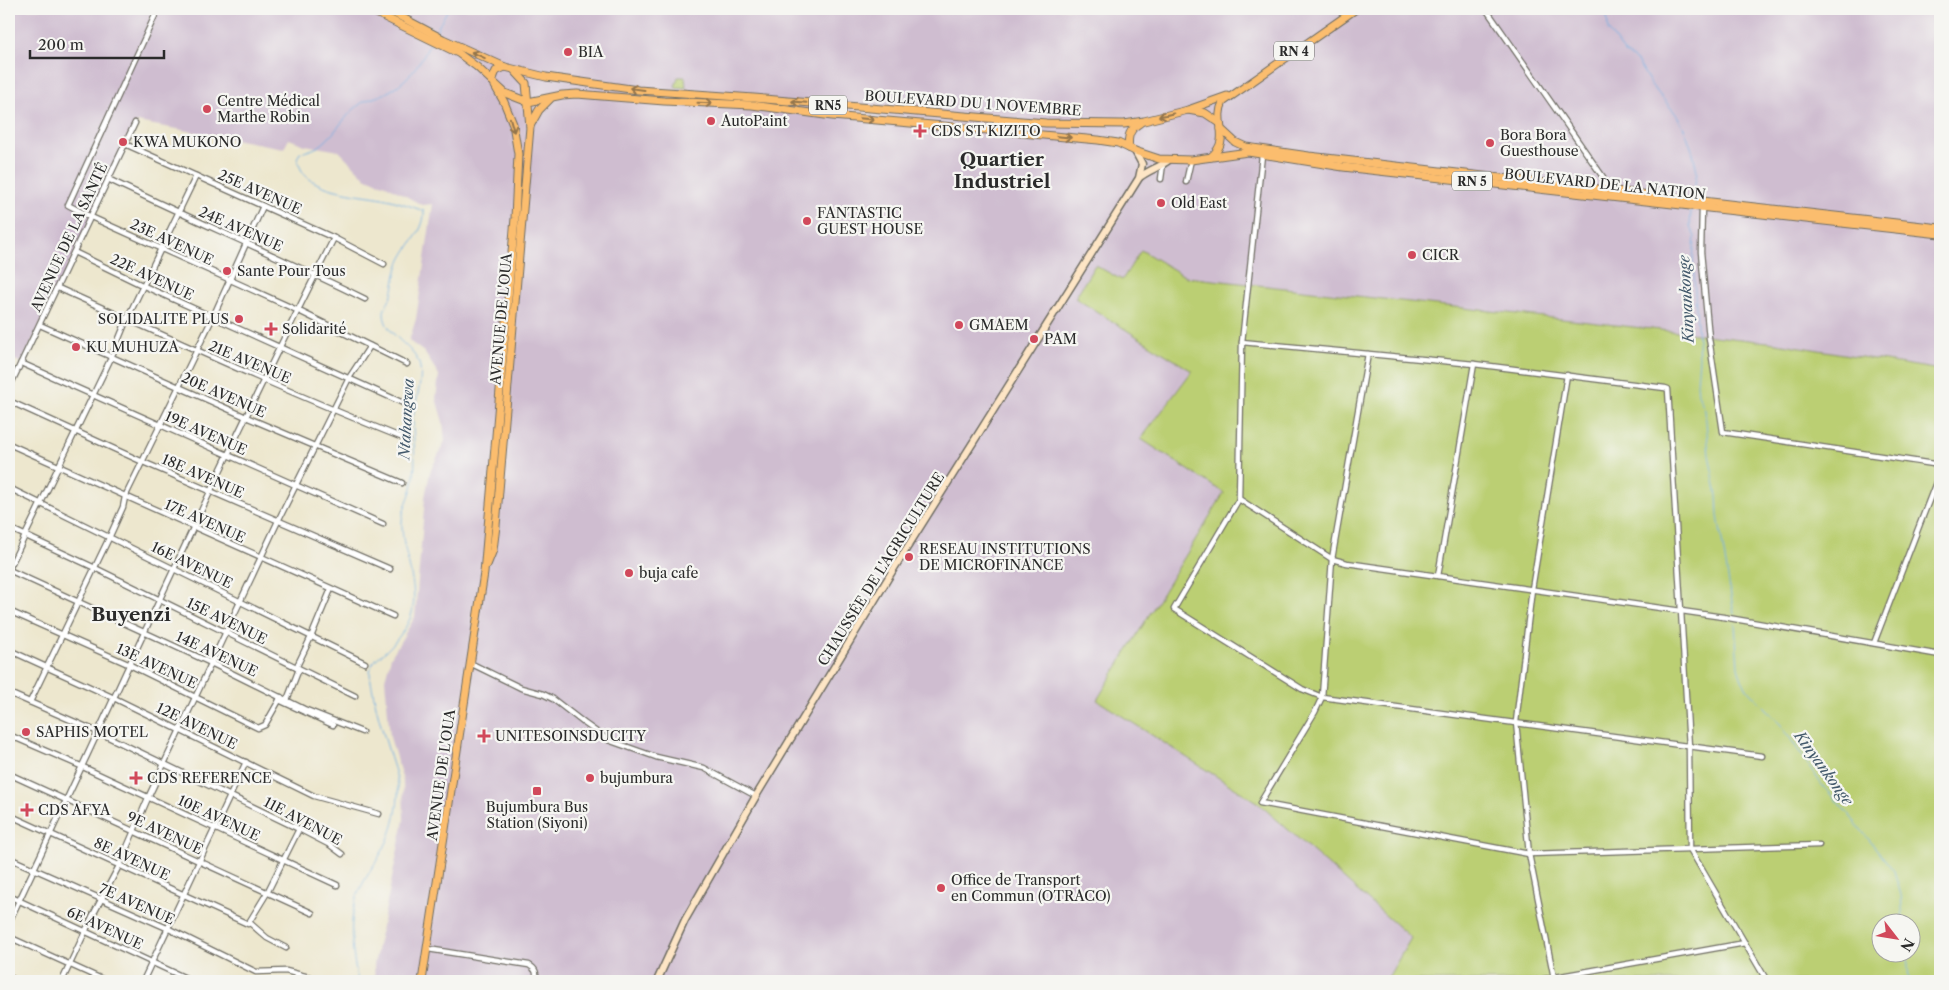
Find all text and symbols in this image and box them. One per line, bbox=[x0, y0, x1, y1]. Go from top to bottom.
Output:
scale bar bbox=[30, 28, 164, 60]
text: 200 m bbox=[38, 35, 84, 54]
road number: RN 4 bbox=[1274, 41, 1314, 60]
place label: BIA bbox=[578, 43, 604, 61]
marker: BIA bbox=[562, 46, 574, 58]
one-way arrow bbox=[471, 50, 486, 60]
one-way arrow bbox=[629, 84, 645, 94]
street label: BOULEVARD DU 1 NOVEMBRE bbox=[864, 86, 1082, 120]
place label: Centre Médical Marthe Robin bbox=[217, 92, 320, 126]
road number: RN5 bbox=[809, 96, 847, 114]
one-way arrow bbox=[791, 97, 807, 107]
one-way arrow bbox=[697, 98, 713, 108]
marker: Centre Médical Marthe Robin bbox=[201, 103, 213, 115]
one-way arrow bbox=[1158, 111, 1174, 120]
place label: AutoPaint bbox=[720, 112, 787, 130]
marker: AutoPaint bbox=[705, 115, 717, 127]
one-way arrow bbox=[859, 115, 875, 124]
one-way arrow bbox=[508, 117, 518, 133]
place label: CDS ST KIZITO bbox=[931, 122, 1041, 140]
marker: CDS ST KIZITO bbox=[913, 124, 927, 138]
place label: Bora Bora Guesthouse bbox=[1500, 126, 1579, 160]
one-way arrow bbox=[1055, 132, 1071, 141]
place label: KWA MUKONO bbox=[133, 133, 241, 151]
marker: KWA MUKONO bbox=[117, 136, 129, 148]
marker: Bora Bora Guesthouse bbox=[1484, 137, 1496, 149]
district label: Quartier Industriel bbox=[954, 148, 1051, 193]
street label: AVENUE DE LA SANTÉ bbox=[26, 160, 111, 315]
street label: BOULEVARD DE LA NATION bbox=[1503, 164, 1707, 204]
street label: 25E AVENUE bbox=[215, 166, 305, 218]
road number: RN 5 bbox=[1452, 172, 1492, 190]
place label: Old East bbox=[1171, 194, 1227, 212]
marker: Old East bbox=[1155, 197, 1167, 209]
street label: 24E AVENUE bbox=[196, 202, 286, 256]
place label: FANTASTIC GUEST HOUSE bbox=[817, 204, 923, 238]
street label: 23E AVENUE bbox=[128, 215, 216, 269]
marker: FANTASTIC GUEST HOUSE bbox=[801, 215, 813, 227]
place label: CICR bbox=[1422, 246, 1460, 264]
marker: CICR bbox=[1406, 249, 1418, 261]
street label: 22E AVENUE bbox=[107, 250, 197, 304]
street label: AVENUE DE L'OUA bbox=[486, 252, 516, 387]
water label: Kinyankonge bbox=[1674, 254, 1698, 344]
place label: Sante Pour Tous bbox=[237, 262, 346, 280]
marker: Sante Pour Tous bbox=[221, 265, 233, 277]
place label: SOLIDALITE PLUS bbox=[98, 310, 229, 328]
marker: SOLIDALITE PLUS bbox=[233, 313, 245, 325]
place label: GMAEM bbox=[969, 316, 1029, 334]
marker: GMAEM bbox=[953, 319, 965, 331]
place label: Solidarité bbox=[282, 320, 346, 338]
marker: Solidarité bbox=[264, 322, 278, 336]
place label: PAM bbox=[1044, 330, 1077, 348]
marker: PAM bbox=[1028, 333, 1040, 345]
street label: 21E AVENUE bbox=[206, 337, 294, 387]
place label: KU MUHUZA bbox=[86, 338, 180, 356]
marker: KU MUHUZA bbox=[70, 341, 82, 353]
street label: 20E AVENUE bbox=[179, 368, 269, 422]
water label: Ntahangwa bbox=[394, 378, 418, 461]
street label: 19E AVENUE bbox=[162, 407, 250, 459]
street label: 18E AVENUE bbox=[159, 450, 247, 502]
street label: CHAUSSÉE DE L'AGRICULTURE bbox=[814, 469, 948, 669]
street label: 17E AVENUE bbox=[162, 495, 248, 547]
street label: 16E AVENUE bbox=[149, 538, 235, 592]
place label: RESEAU INSTITUTIONS DE MICROFINANCE bbox=[919, 540, 1091, 574]
marker: RESEAU INSTITUTIONS DE MICROFINANCE bbox=[903, 551, 915, 563]
place label: buja cafe bbox=[639, 564, 699, 582]
marker: buja cafe bbox=[623, 567, 635, 579]
street label: 15E AVENUE bbox=[184, 594, 270, 648]
district label: Buyenzi bbox=[91, 603, 171, 626]
street label: 14E AVENUE bbox=[173, 627, 261, 681]
street label: 13E AVENUE bbox=[114, 639, 200, 693]
street label: 12E AVENUE bbox=[154, 699, 240, 753]
street label: AVENUE DE L'OUA bbox=[423, 707, 459, 843]
place label: SAPHIS MOTEL bbox=[36, 723, 148, 741]
marker: SAPHIS MOTEL bbox=[20, 726, 32, 738]
water label: Kinyankonge bbox=[1790, 726, 1858, 810]
place label: UNITESOINSDUCITY bbox=[495, 727, 647, 745]
marker: UNITESOINSDUCITY bbox=[477, 729, 491, 743]
place label: CDS REFERENCE bbox=[147, 769, 272, 787]
place label: bujumbura bbox=[600, 769, 674, 787]
marker: CDS REFERENCE bbox=[129, 771, 143, 785]
marker: bujumbura bbox=[584, 772, 596, 784]
marker: Bujumbura Bus Station (Siyoni) bbox=[531, 785, 543, 797]
street label: 10E AVENUE bbox=[175, 791, 263, 845]
street label: 11E AVENUE bbox=[261, 793, 345, 849]
place label: Bujumbura Bus Station (Siyoni) bbox=[486, 798, 588, 832]
place label: CDS AFYA bbox=[38, 801, 111, 819]
marker: CDS AFYA bbox=[20, 803, 34, 817]
street label: 9E AVENUE bbox=[124, 808, 206, 858]
street label: 8E AVENUE bbox=[91, 833, 173, 885]
place label: Office de Transport en Commun (OTRACO) bbox=[951, 871, 1111, 905]
street label: 7E AVENUE bbox=[96, 879, 178, 929]
marker: Office de Transport en Commun (OTRACO) bbox=[935, 882, 947, 894]
street label: 6E AVENUE bbox=[64, 903, 146, 953]
north arrow bbox=[1872, 912, 1922, 962]
text: N bbox=[1896, 935, 1918, 955]

